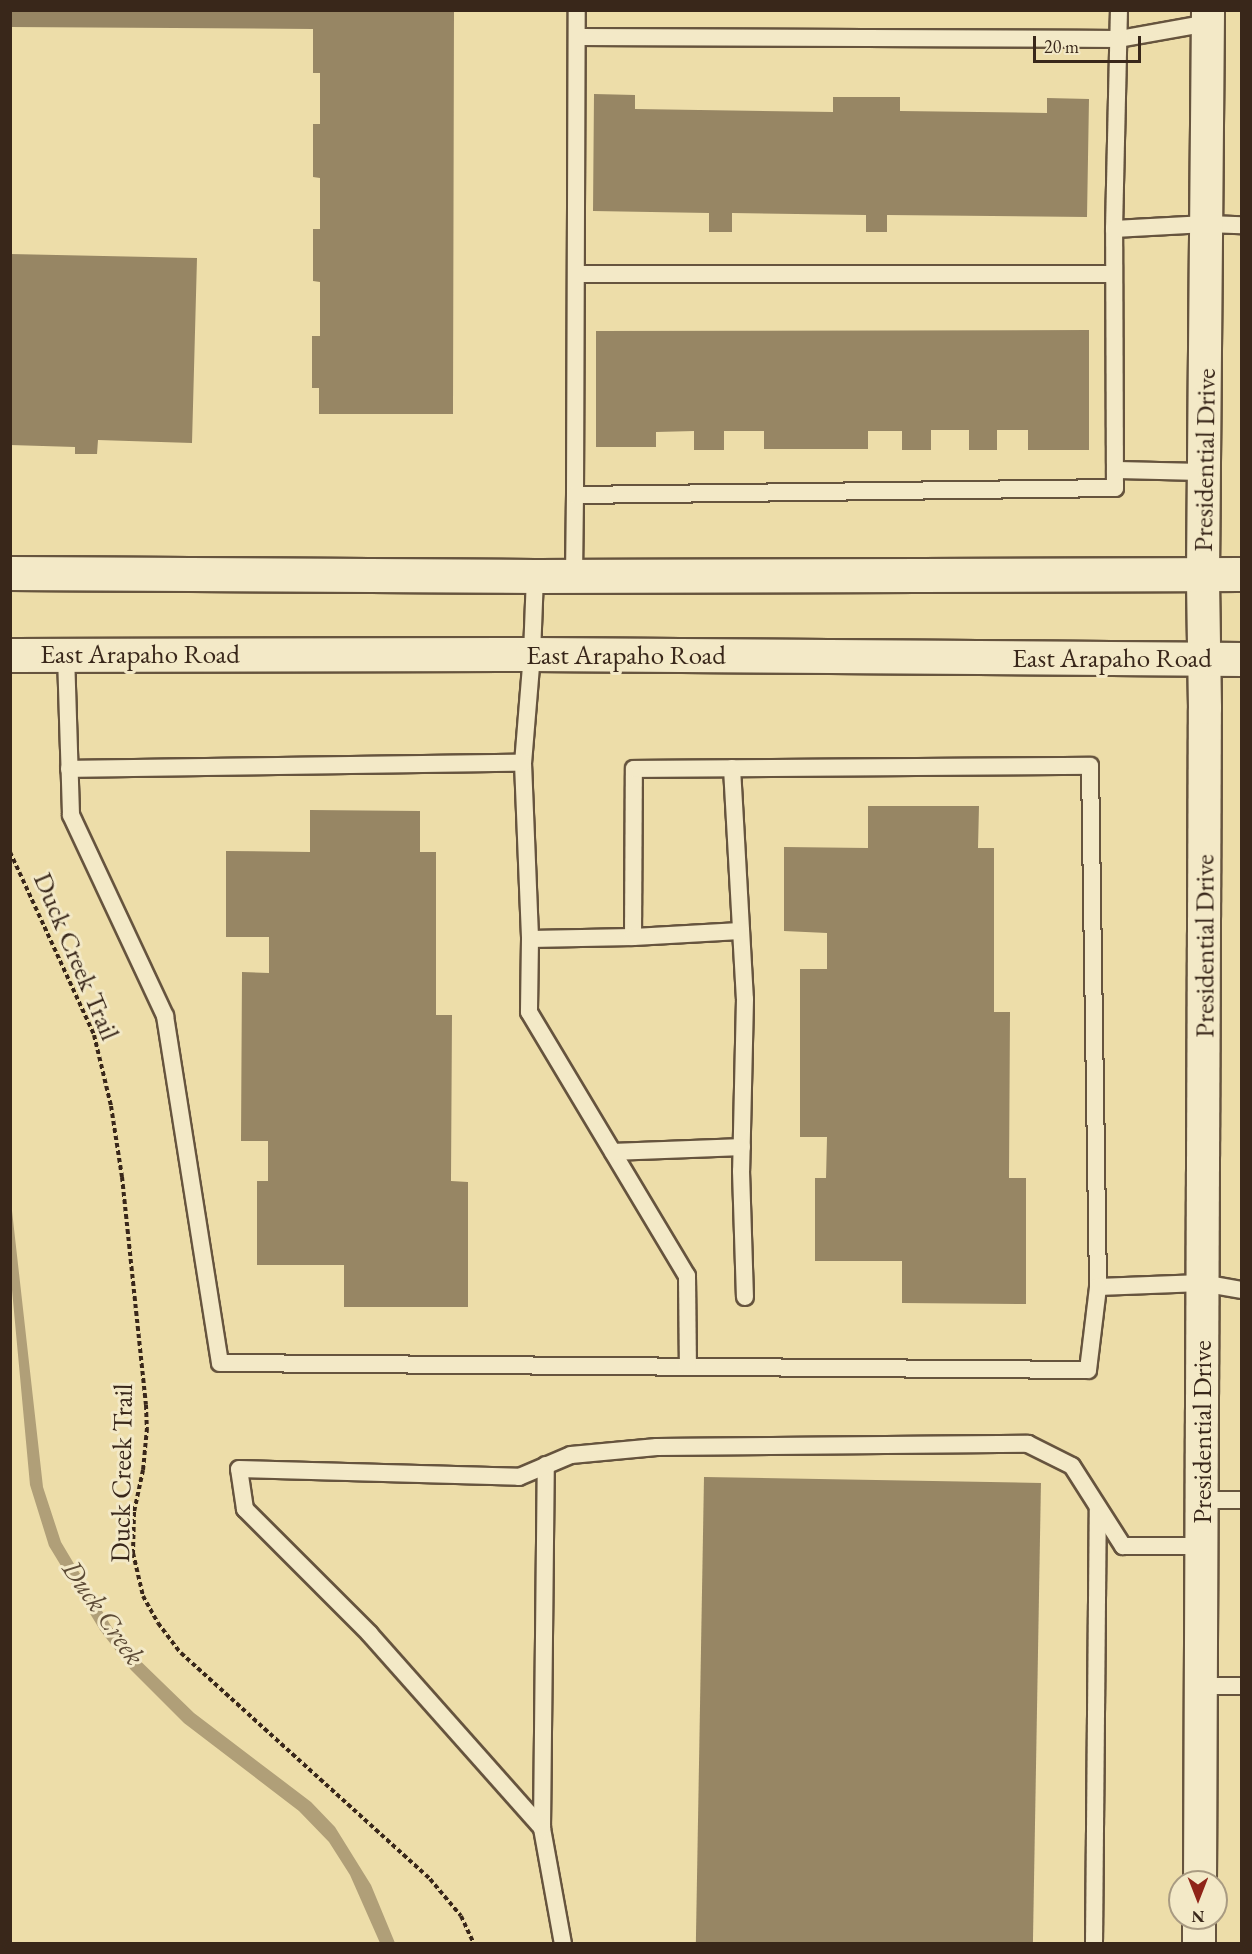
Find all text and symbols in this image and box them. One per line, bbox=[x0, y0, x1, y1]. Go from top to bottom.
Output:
scale bar bbox=[1036, 24, 1144, 62]
text: 20 m bbox=[1044, 35, 1079, 58]
street label: Presidential Drive bbox=[1186, 368, 1222, 552]
street label: East Arapaho Road bbox=[40, 638, 240, 670]
street label: East Arapaho Road bbox=[526, 639, 726, 671]
street label: East Arapaho Road bbox=[1012, 642, 1212, 674]
street label: Presidential Drive bbox=[1188, 854, 1220, 1038]
street label: Duck Creek Trail bbox=[27, 867, 127, 1045]
street label: Presidential Drive bbox=[1186, 1340, 1218, 1524]
street label: Duck Creek Trail bbox=[103, 1383, 139, 1563]
water label: Duck Creek bbox=[56, 1553, 152, 1671]
north arrow bbox=[1168, 1870, 1228, 1930]
text: N bbox=[1192, 1906, 1204, 1927]

